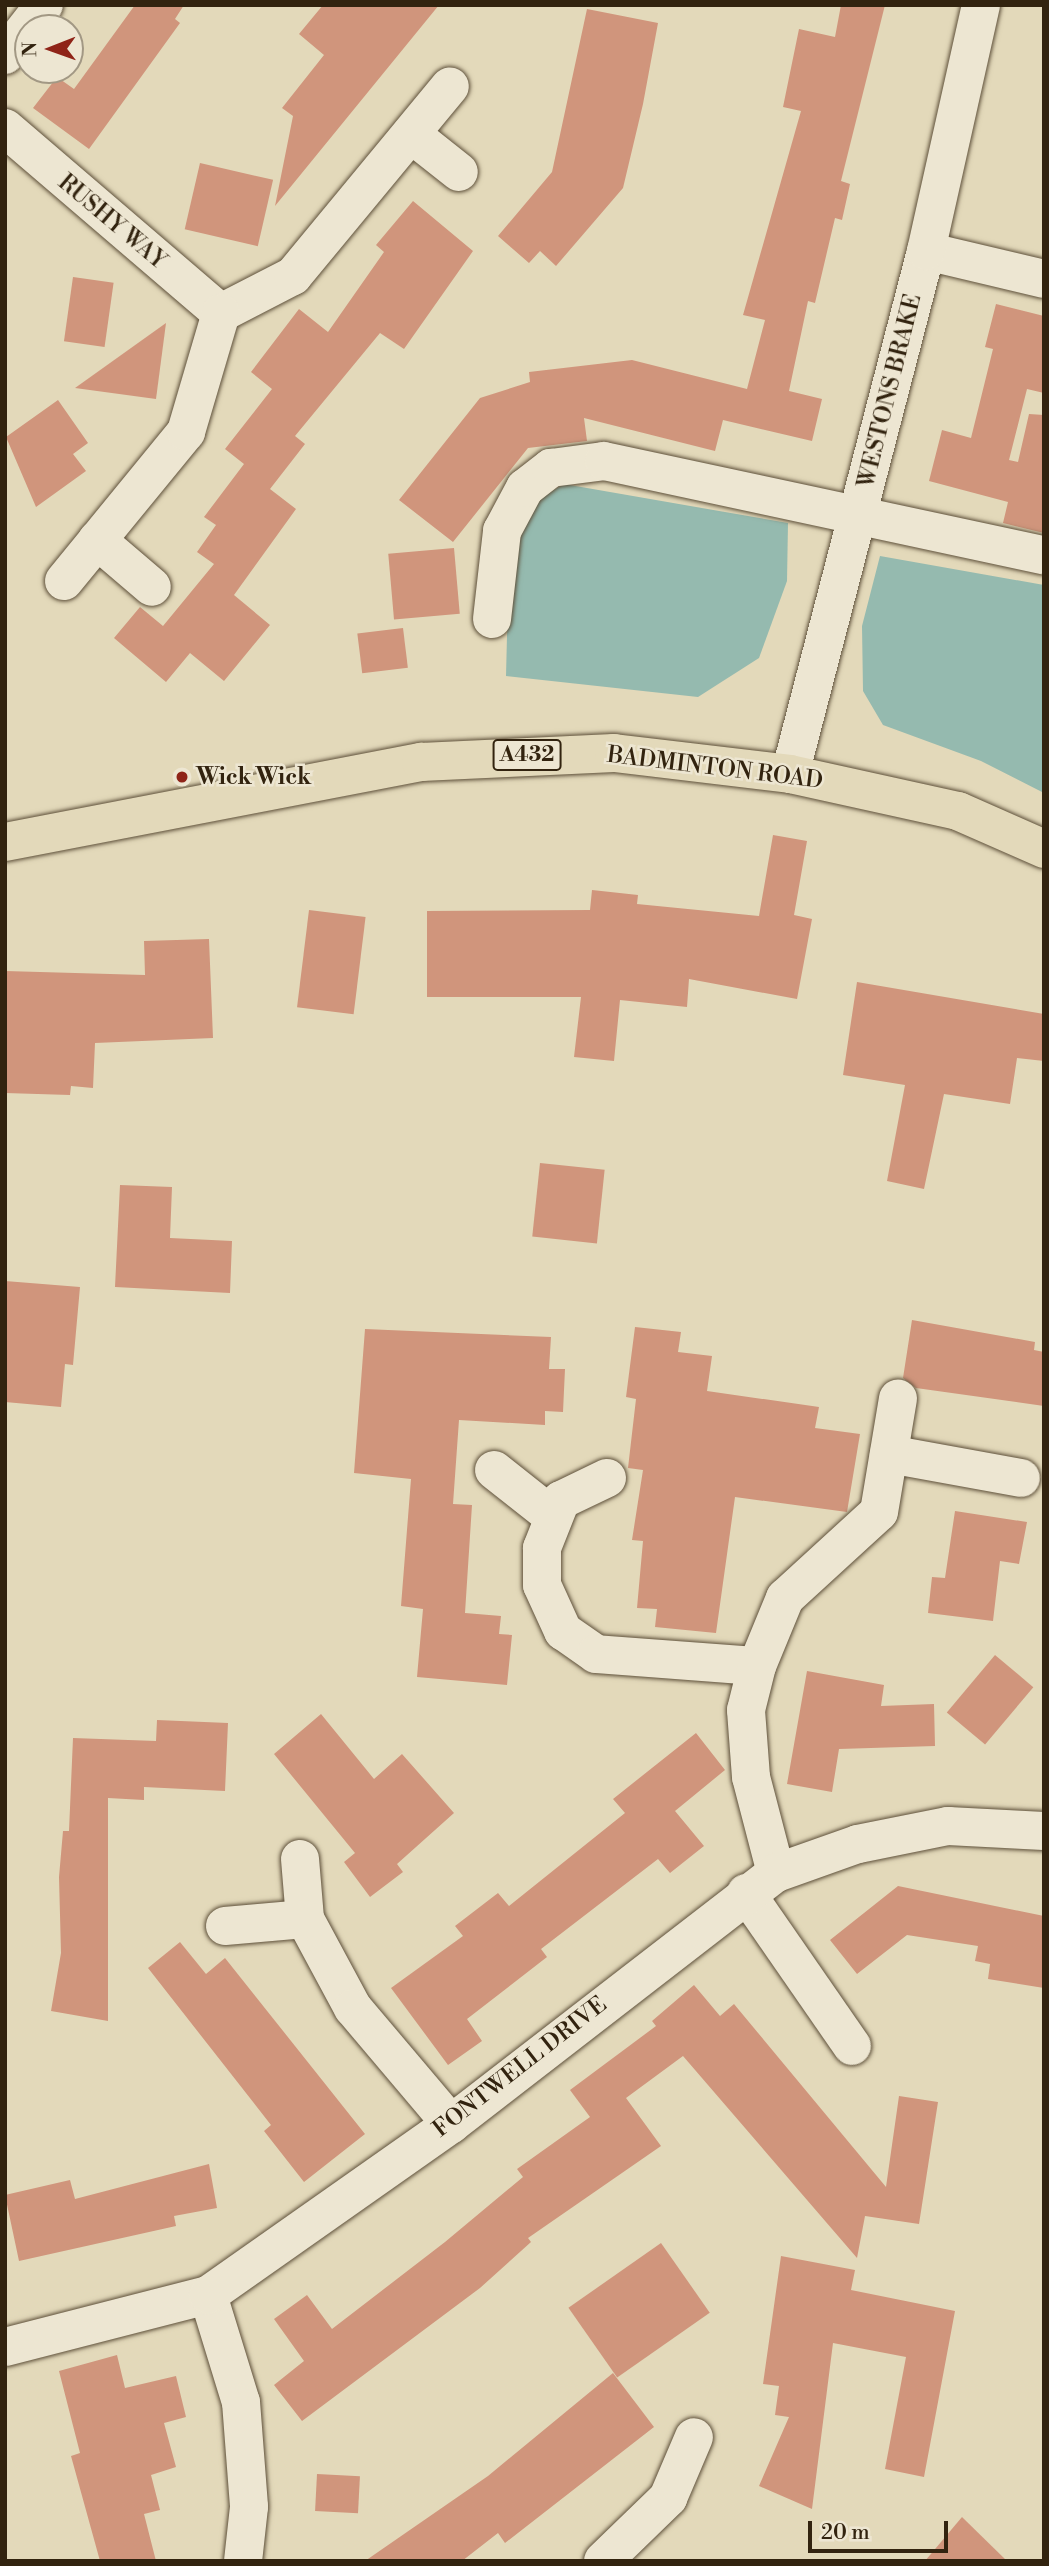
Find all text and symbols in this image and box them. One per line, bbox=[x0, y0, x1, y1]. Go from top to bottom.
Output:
north arrow bbox=[14, 14, 84, 84]
text: N bbox=[18, 42, 42, 57]
street label: RUSHY WAY bbox=[52, 169, 172, 275]
street label: WESTONS BRAKE bbox=[853, 291, 927, 491]
road number: A432 bbox=[492, 738, 562, 772]
street label: BADMINTON ROAD bbox=[606, 741, 824, 795]
place label: Wick Wick bbox=[196, 763, 311, 791]
marker: Wick Wick bbox=[174, 769, 190, 785]
street label: FONTWELL DRIVE bbox=[428, 1991, 612, 2143]
scale bar bbox=[811, 2506, 951, 2550]
text: 20 m bbox=[821, 2520, 870, 2546]

